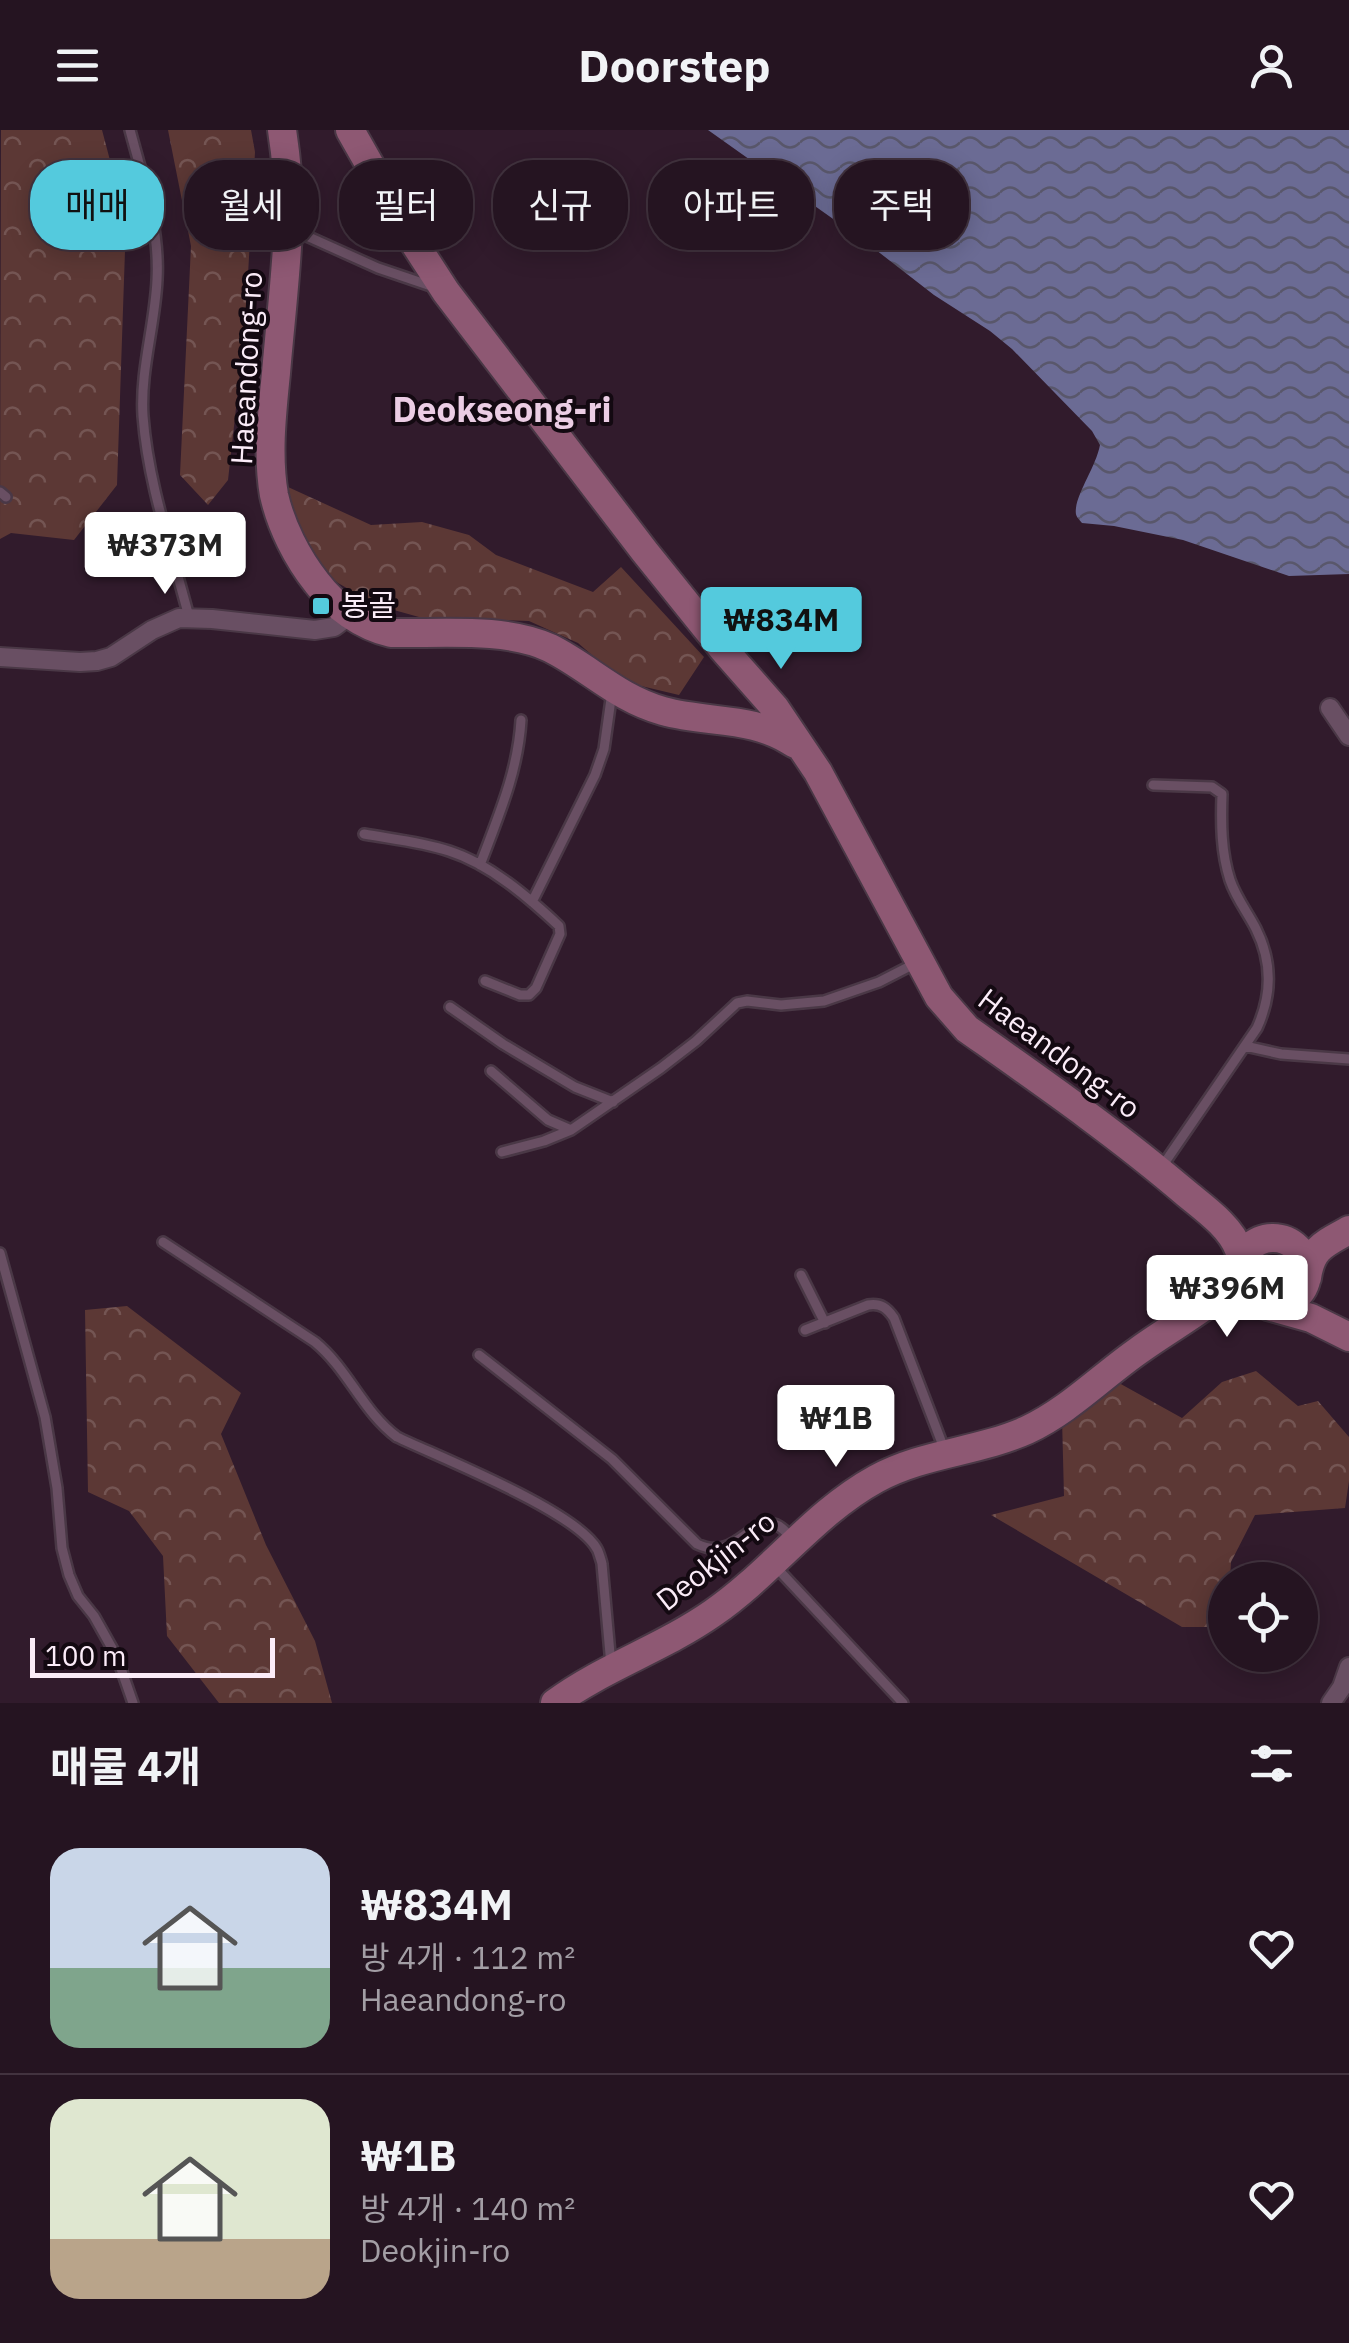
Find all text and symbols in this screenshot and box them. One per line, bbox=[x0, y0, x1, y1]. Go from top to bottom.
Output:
text: Doorstep bbox=[578, 36, 771, 94]
icon: menu bbox=[50, 38, 105, 93]
icon: person bbox=[1244, 38, 1299, 93]
chip: 매매 bbox=[30, 160, 164, 250]
chip: 월세 bbox=[184, 160, 319, 250]
chip: 필터 bbox=[339, 160, 473, 250]
chip: 신규 bbox=[493, 160, 628, 250]
chip: 아파트 bbox=[648, 160, 814, 250]
chip: 주택 bbox=[834, 160, 969, 250]
street label: Haeandong-ro bbox=[221, 270, 270, 466]
district label: Deokseong-ri bbox=[392, 386, 612, 432]
pin: ₩373M bbox=[95, 512, 235, 597]
text: ₩373M bbox=[107, 523, 223, 565]
place label: 봉골 bbox=[341, 585, 396, 624]
pin: ₩834M bbox=[711, 587, 851, 672]
marker: 봉골 bbox=[310, 595, 332, 617]
text: ₩834M bbox=[723, 598, 839, 640]
street label: Haeandong-ro bbox=[971, 979, 1149, 1127]
pin: ₩396M bbox=[1157, 1255, 1297, 1340]
text: ₩396M bbox=[1169, 1266, 1285, 1308]
pin: ₩1B bbox=[788, 1385, 884, 1470]
text: ₩1B bbox=[799, 1396, 873, 1438]
street label: Deokjin-ro bbox=[648, 1501, 783, 1619]
map controls bbox=[1208, 1562, 1318, 1672]
button: locate bbox=[1208, 1562, 1318, 1672]
scale bar bbox=[30, 1633, 275, 1678]
text: 100 m bbox=[45, 1637, 126, 1674]
icon: filters bbox=[1244, 1736, 1299, 1791]
text: 매물 4개 bbox=[50, 1739, 201, 1794]
text: ₩834M bbox=[360, 1877, 513, 1932]
icon: home bbox=[130, 1888, 250, 2008]
icon: heart bbox=[1244, 1921, 1299, 1976]
text: 방 4개 · 112 m² bbox=[360, 1936, 575, 1978]
text: Haeandong-ro bbox=[360, 1978, 566, 2020]
text: ₩1B bbox=[360, 2128, 456, 2183]
icon: home bbox=[130, 2139, 250, 2259]
icon: heart bbox=[1244, 2172, 1299, 2227]
text: 방 4개 · 140 m² bbox=[360, 2187, 575, 2229]
text: Deokjin-ro bbox=[360, 2229, 510, 2271]

